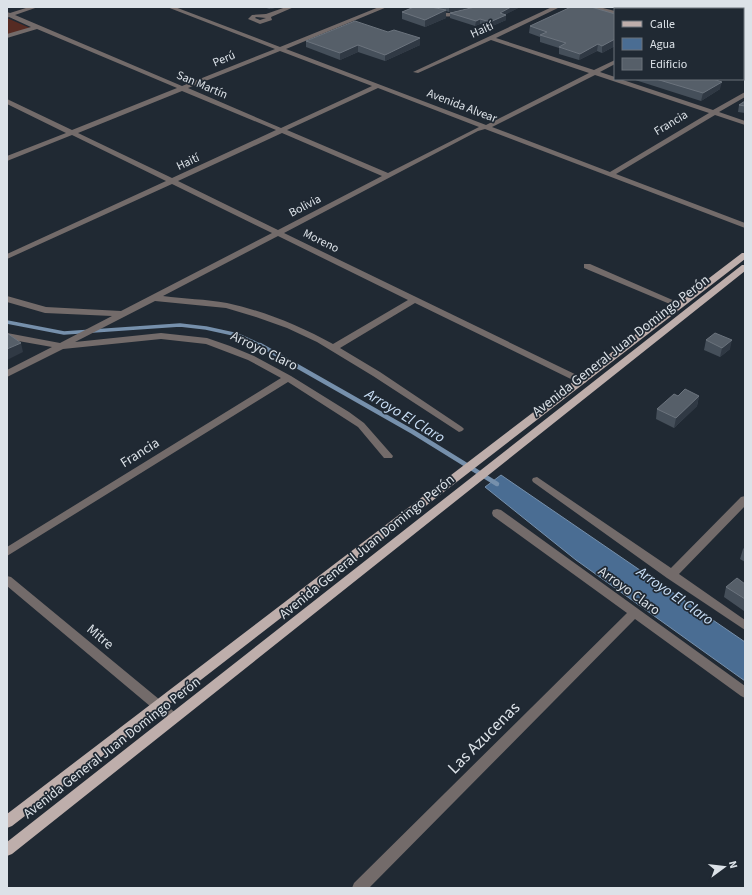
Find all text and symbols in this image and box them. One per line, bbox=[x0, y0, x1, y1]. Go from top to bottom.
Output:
legend bbox=[614, 8, 744, 80]
text: Calle bbox=[650, 16, 675, 33]
street label: Haití bbox=[468, 17, 497, 43]
text: Agua bbox=[650, 36, 675, 53]
street label: Perú bbox=[210, 47, 238, 71]
text: Edificio bbox=[650, 56, 687, 73]
street label: San Martín bbox=[174, 67, 230, 103]
street label: Avenida Alvear bbox=[425, 85, 500, 127]
street label: Francia bbox=[651, 106, 691, 140]
street label: Haití bbox=[174, 149, 203, 175]
street label: Bolivia bbox=[286, 190, 324, 222]
street label: Moreno bbox=[300, 225, 342, 257]
street label: Avenida General Juan Domingo Perón bbox=[528, 270, 714, 422]
street label: Arroyo Claro bbox=[227, 326, 301, 376]
water label: Arroyo El Claro bbox=[360, 383, 449, 448]
street label: Francia bbox=[117, 433, 163, 473]
street label: Avenida General Juan Domingo Perón bbox=[275, 470, 459, 624]
water label: Arroyo El Claro bbox=[631, 561, 718, 630]
street label: Arroyo Claro bbox=[594, 562, 664, 620]
street label: Mitre bbox=[82, 620, 118, 654]
street label: Avenida General Juan Domingo Perón bbox=[19, 672, 205, 824]
street label: Las Azucenas bbox=[442, 696, 526, 780]
north arrow bbox=[704, 847, 744, 887]
text: N bbox=[725, 859, 741, 870]

